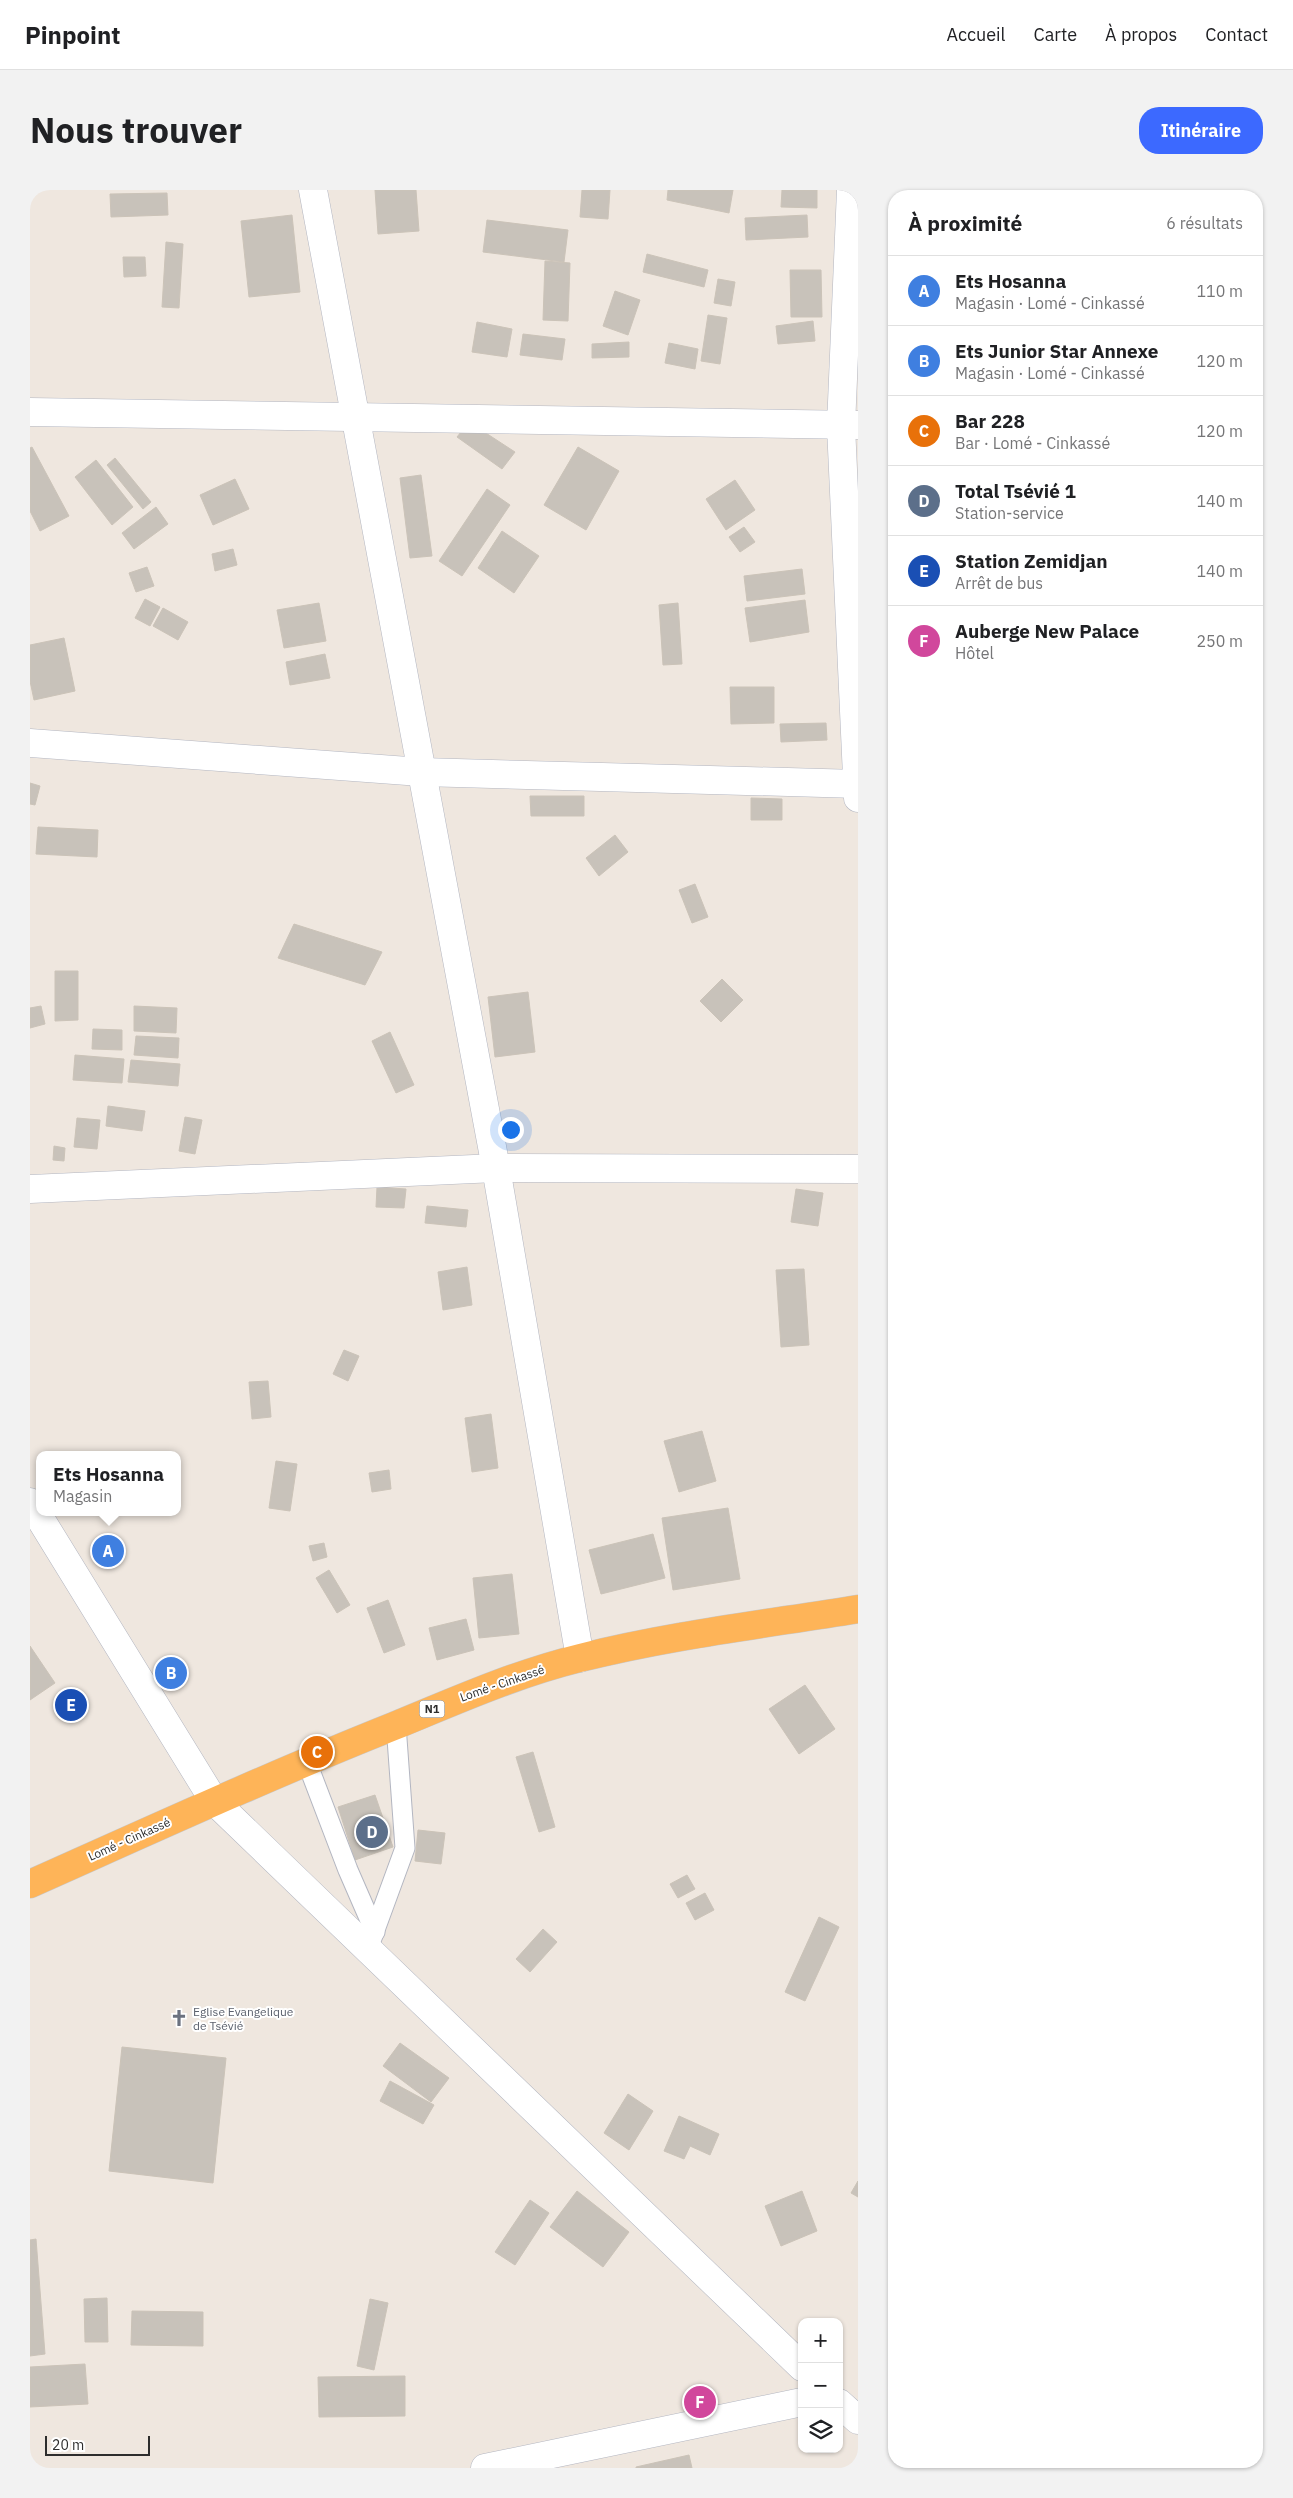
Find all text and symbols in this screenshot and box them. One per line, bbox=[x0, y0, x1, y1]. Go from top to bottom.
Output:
text: Pinpoint bbox=[25, 19, 120, 51]
text: Accueil bbox=[946, 23, 1005, 46]
text: Carte bbox=[1033, 23, 1077, 46]
text: À propos bbox=[1105, 23, 1177, 46]
text: Contact bbox=[1205, 23, 1268, 46]
text: Nous trouver bbox=[30, 107, 242, 153]
button: Itinéraire bbox=[1139, 107, 1263, 154]
text: À proximité bbox=[908, 209, 1022, 237]
text: 6 résultats bbox=[1166, 213, 1243, 233]
text: Ets Hosanna bbox=[955, 269, 1066, 293]
text: A bbox=[919, 281, 929, 301]
text: 110 m bbox=[1196, 281, 1243, 301]
text: Magasin · Lomé - Cinkassé bbox=[955, 293, 1145, 313]
text: Ets Junior Star Annexe bbox=[955, 339, 1159, 363]
text: B bbox=[919, 351, 929, 371]
text: 120 m bbox=[1196, 351, 1243, 371]
text: Magasin · Lomé - Cinkassé bbox=[955, 363, 1145, 383]
text: Bar 228 bbox=[955, 409, 1025, 433]
text: C bbox=[919, 421, 929, 441]
text: 120 m bbox=[1196, 421, 1243, 441]
text: Bar · Lomé - Cinkassé bbox=[955, 433, 1110, 453]
text: Total Tsévié 1 bbox=[955, 479, 1076, 503]
text: D bbox=[918, 491, 930, 511]
text: 140 m bbox=[1196, 491, 1243, 511]
text: Station-service bbox=[955, 503, 1064, 523]
text: Station Zemidjan bbox=[955, 549, 1108, 573]
text: E bbox=[919, 561, 929, 581]
text: 140 m bbox=[1196, 561, 1243, 581]
text: Arrêt de bus bbox=[955, 573, 1043, 593]
text: Auberge New Palace bbox=[955, 619, 1139, 643]
text: F bbox=[919, 631, 929, 651]
text: 250 m bbox=[1196, 631, 1243, 651]
text: Hôtel bbox=[955, 643, 994, 663]
your location bbox=[498, 1117, 524, 1143]
popup bbox=[36, 1451, 181, 1516]
text: Ets Hosanna bbox=[53, 1462, 164, 1486]
text: Magasin bbox=[53, 1486, 112, 1506]
pin: A bbox=[92, 1532, 124, 1570]
pin: B bbox=[155, 1654, 187, 1692]
street label: Lomé - Cinkassé bbox=[458, 1661, 547, 1704]
pin: E bbox=[55, 1686, 87, 1724]
road number: N1 bbox=[420, 1700, 444, 1718]
pin: C bbox=[301, 1733, 333, 1771]
pin: D bbox=[356, 1813, 388, 1851]
street label: Lomé - Cinkassé bbox=[86, 1814, 173, 1864]
place label: Eglise Evangelique de Tsévié bbox=[193, 2004, 294, 2033]
church icon: Eglise Evangelique de Tsévié bbox=[169, 2008, 189, 2028]
map controls bbox=[798, 2318, 843, 2453]
button: + bbox=[798, 2318, 843, 2363]
button: − bbox=[798, 2363, 843, 2408]
pin: F bbox=[684, 2383, 716, 2421]
button: layers bbox=[798, 2408, 843, 2453]
scale bar bbox=[45, 2433, 150, 2456]
text: 20 m bbox=[52, 2436, 84, 2454]

